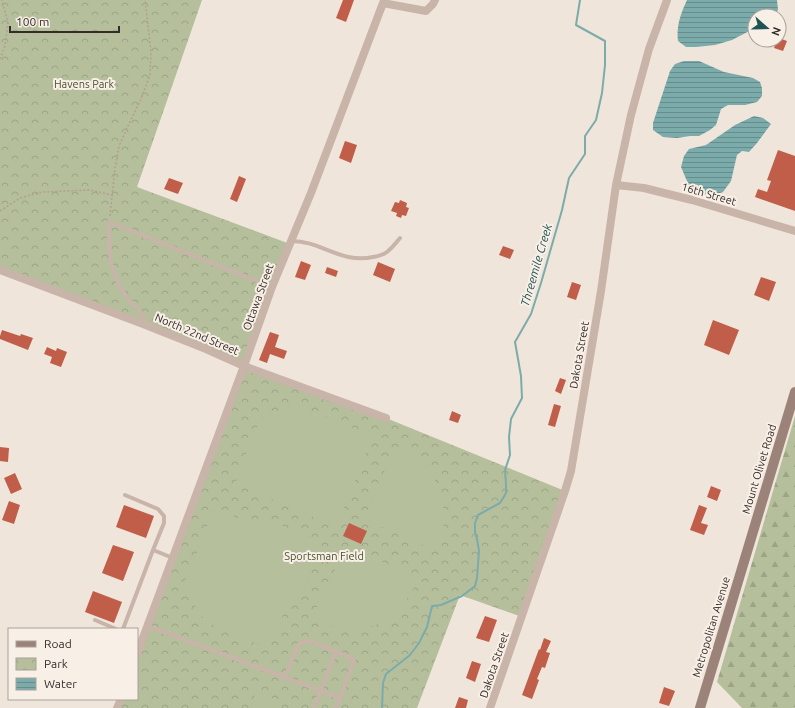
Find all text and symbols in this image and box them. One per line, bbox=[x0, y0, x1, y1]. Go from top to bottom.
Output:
scale bar bbox=[10, 8, 119, 34]
north arrow bbox=[747, 8, 787, 48]
text: 100 m bbox=[16, 15, 49, 28]
text: N bbox=[769, 26, 783, 37]
park label: Havens Park bbox=[54, 78, 115, 90]
street label: 16th Street bbox=[680, 180, 738, 208]
water label: Threemile Creek bbox=[518, 221, 554, 308]
street label: Ottawa Street bbox=[240, 261, 276, 332]
street label: North 22nd Street bbox=[153, 311, 241, 357]
street label: Dakota Street bbox=[567, 320, 591, 390]
street label: Mount Olivet Road bbox=[740, 423, 778, 515]
park label: Sportsman Field bbox=[284, 550, 364, 562]
street label: Metropolitan Avenue bbox=[690, 575, 732, 679]
legend bbox=[8, 628, 138, 700]
street label: Dakota Street bbox=[477, 630, 511, 699]
text: Road bbox=[44, 637, 72, 650]
text: Park bbox=[44, 657, 68, 670]
text: Water bbox=[44, 677, 77, 690]

